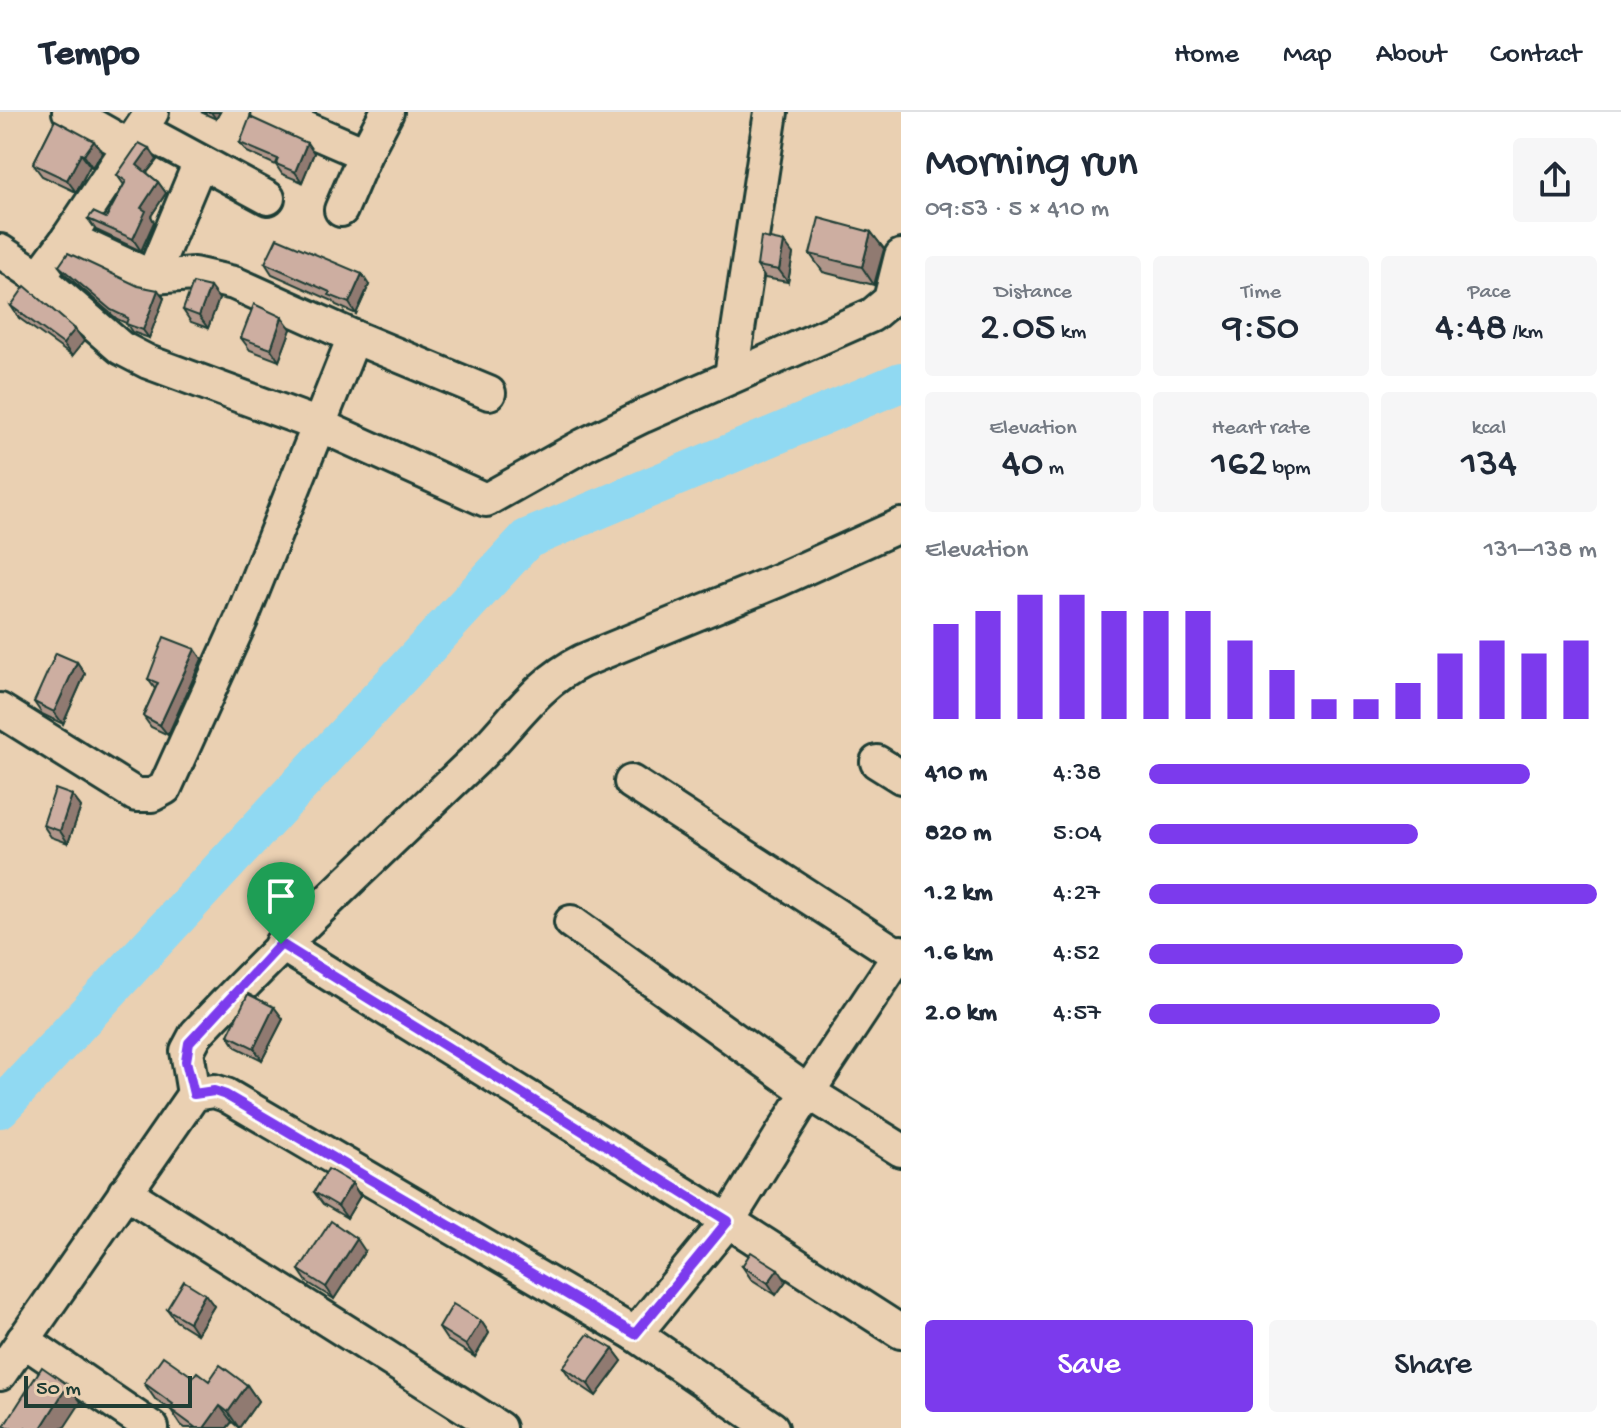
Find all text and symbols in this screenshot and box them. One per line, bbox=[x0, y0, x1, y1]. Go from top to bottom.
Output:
text: Tempo bbox=[40, 33, 140, 77]
text: Home bbox=[1174, 39, 1239, 72]
text: Map bbox=[1283, 39, 1332, 72]
text: About bbox=[1376, 39, 1446, 72]
text: Contact bbox=[1490, 39, 1581, 72]
button: share bbox=[1513, 138, 1597, 222]
text: Morning run bbox=[925, 139, 1138, 191]
text: 09:53 · 5 × 410 m bbox=[925, 195, 1109, 226]
text: Distance bbox=[994, 280, 1072, 306]
text: Time bbox=[1241, 280, 1281, 306]
text: Pace bbox=[1467, 280, 1511, 306]
text: 2.05 bbox=[980, 306, 1056, 353]
text: 9:50 bbox=[1223, 306, 1299, 353]
text: 4:48 bbox=[1435, 306, 1507, 353]
text: km bbox=[1056, 320, 1086, 346]
text: /km bbox=[1507, 320, 1543, 346]
text: Elevation bbox=[989, 416, 1077, 442]
text: Heart rate bbox=[1212, 416, 1310, 442]
text: kcal bbox=[1472, 416, 1506, 442]
text: 40 bbox=[1002, 442, 1043, 489]
text: 162 bbox=[1211, 442, 1267, 489]
text: 134 bbox=[1461, 442, 1517, 489]
text: m bbox=[1043, 456, 1064, 482]
text: bpm bbox=[1267, 456, 1311, 482]
text: Elevation bbox=[925, 536, 1028, 567]
text: 131–138 m bbox=[1484, 536, 1597, 567]
text: 410 m bbox=[925, 759, 987, 790]
text: 4:38 bbox=[1053, 759, 1101, 790]
text: 820 m bbox=[925, 819, 991, 850]
text: 5:04 bbox=[1053, 819, 1102, 850]
pin bbox=[247, 862, 315, 944]
icon: arrive bbox=[259, 874, 303, 918]
text: 1.2 km bbox=[925, 879, 993, 910]
text: 4:27 bbox=[1053, 879, 1100, 910]
text: 1.6 km bbox=[925, 939, 993, 970]
text: 4:52 bbox=[1053, 939, 1100, 970]
text: 2.0 km bbox=[925, 999, 997, 1030]
text: 4:57 bbox=[1053, 999, 1101, 1030]
button: Save bbox=[925, 1320, 1253, 1412]
button: Share bbox=[1269, 1320, 1597, 1412]
scale bar bbox=[24, 1372, 192, 1408]
text: 50 m bbox=[36, 1377, 81, 1403]

